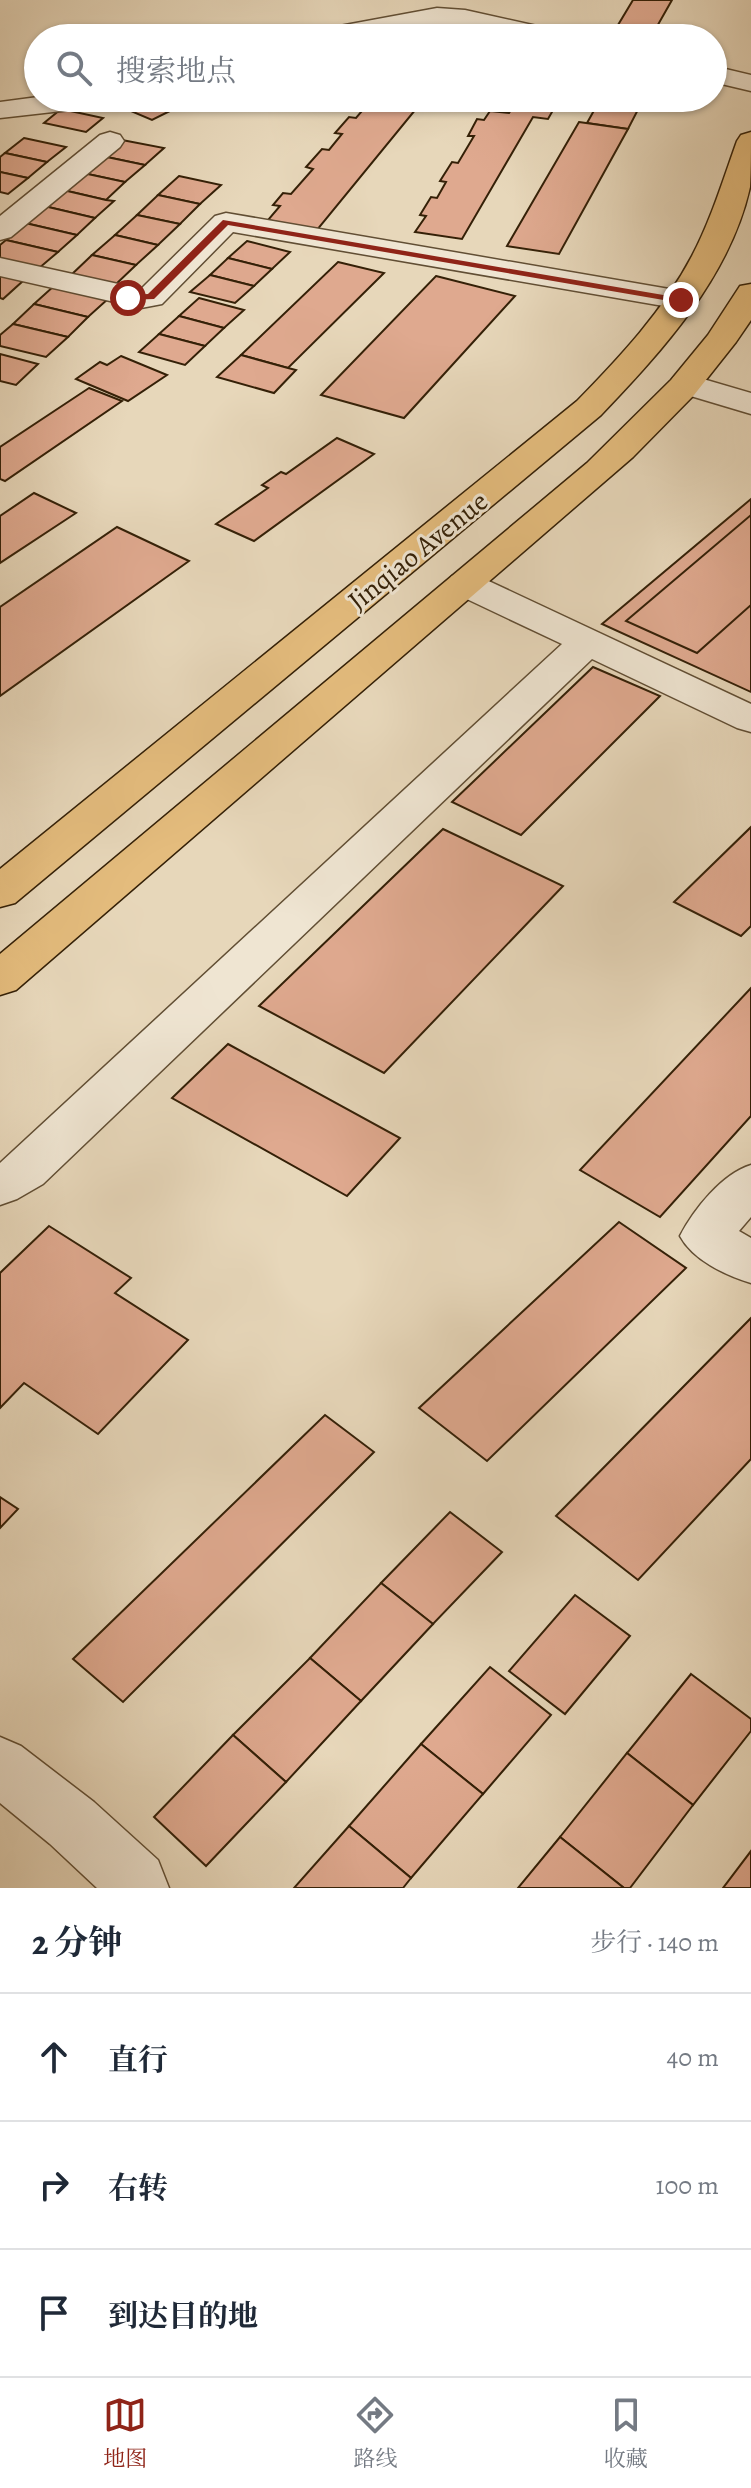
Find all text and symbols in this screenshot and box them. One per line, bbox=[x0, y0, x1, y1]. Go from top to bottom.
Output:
search box bbox=[24, 24, 727, 112]
icon: search bbox=[52, 46, 96, 90]
text: 搜索地点 bbox=[116, 51, 236, 91]
route start bbox=[110, 280, 146, 316]
route end bbox=[663, 282, 699, 318]
street label: Jinqiao Avenue bbox=[340, 483, 496, 619]
text: 2 分钟 bbox=[32, 1919, 122, 1966]
text: 步行 · 140 m bbox=[590, 1925, 719, 1960]
icon: ahead bbox=[32, 2035, 76, 2079]
text: 直行 bbox=[108, 2040, 168, 2080]
text: 40 m bbox=[667, 2040, 719, 2075]
icon: right bbox=[32, 2163, 76, 2207]
text: 右转 bbox=[108, 2168, 168, 2208]
text: 100 m bbox=[656, 2168, 719, 2203]
icon: arrive bbox=[32, 2291, 76, 2335]
text: 到达目的地 bbox=[108, 2296, 258, 2336]
tab: 地图 bbox=[103, 2393, 147, 2474]
tab: 路线 bbox=[353, 2393, 398, 2474]
tab: 收藏 bbox=[604, 2393, 648, 2474]

